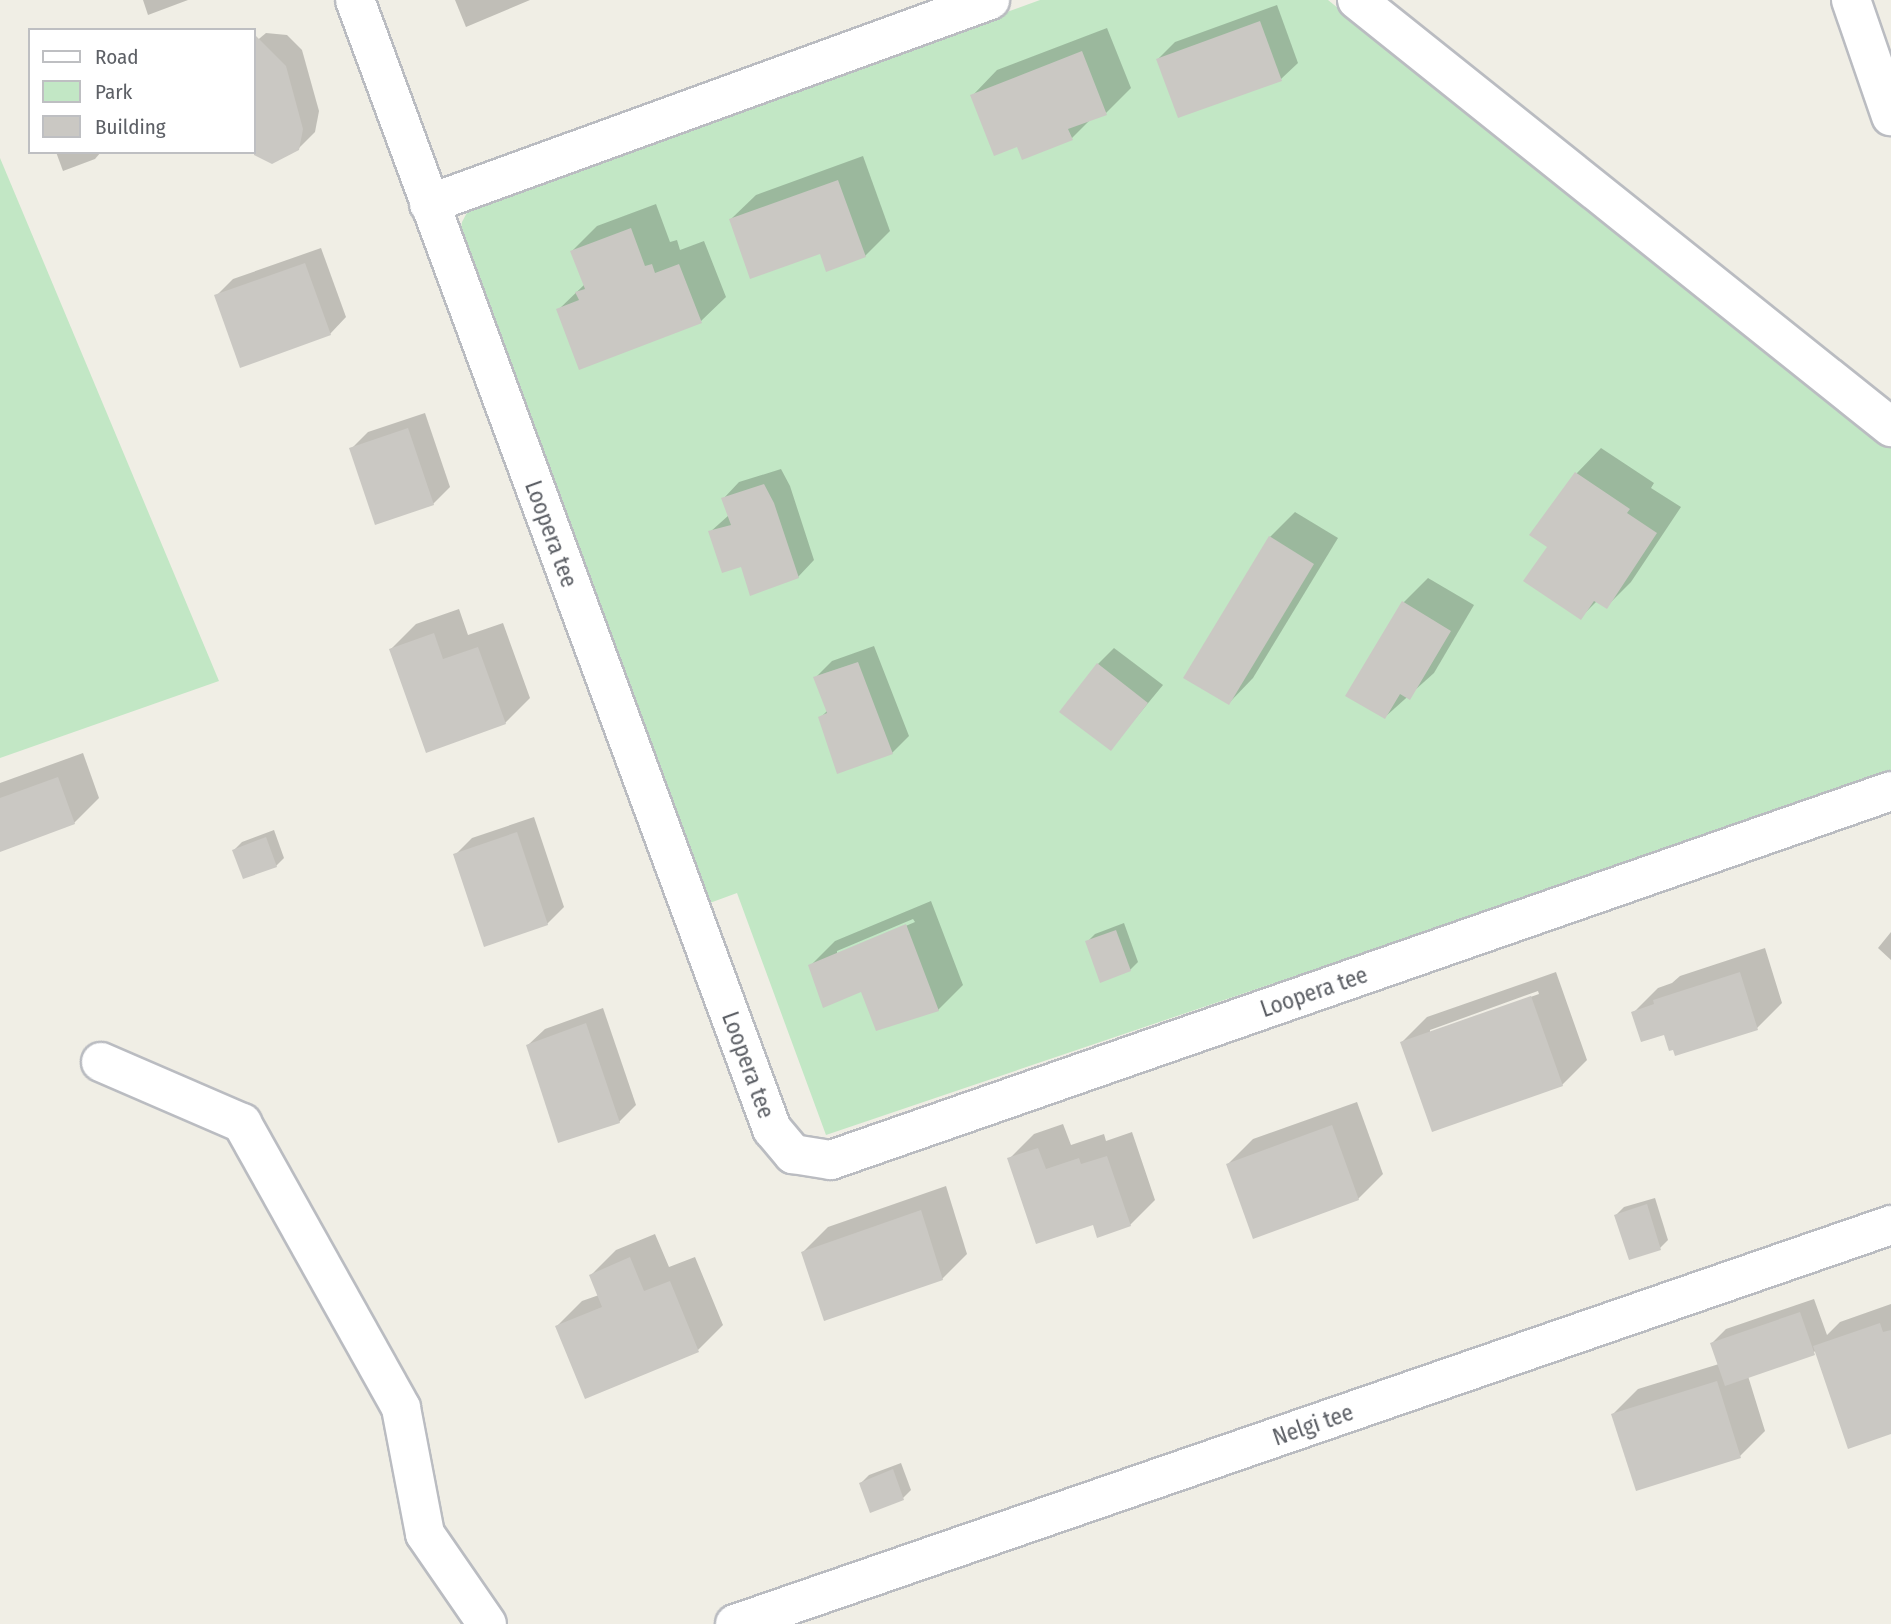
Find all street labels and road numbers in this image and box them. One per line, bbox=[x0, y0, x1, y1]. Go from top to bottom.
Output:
street label: Loopera tee bbox=[519, 477, 583, 591]
street label: Loopera tee bbox=[1257, 961, 1371, 1023]
street label: Loopera tee bbox=[716, 1008, 780, 1122]
street label: Nelgi tee bbox=[1269, 1398, 1357, 1452]

